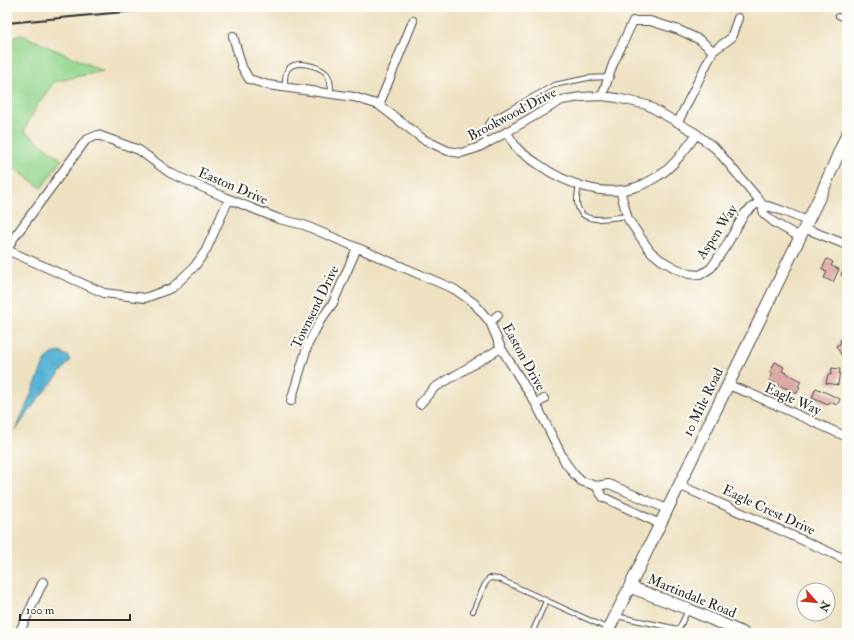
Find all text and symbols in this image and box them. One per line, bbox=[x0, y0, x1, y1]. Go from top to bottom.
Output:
street label: Brookwood Drive bbox=[465, 83, 559, 145]
street label: Easton Drive bbox=[196, 164, 271, 208]
street label: Aspen Way bbox=[692, 201, 743, 264]
street label: Townsend Drive bbox=[287, 262, 343, 352]
street label: Easton Drive bbox=[499, 320, 549, 394]
street label: 10 Mile Road bbox=[679, 365, 727, 439]
street label: Eagle Way bbox=[762, 379, 825, 420]
street label: Eagle Crest Drive bbox=[720, 481, 818, 539]
street label: Martindale Road bbox=[645, 570, 739, 622]
north arrow bbox=[796, 582, 836, 622]
scale bar bbox=[20, 596, 130, 622]
text: N bbox=[816, 598, 833, 615]
text: 100 m bbox=[26, 603, 55, 618]

